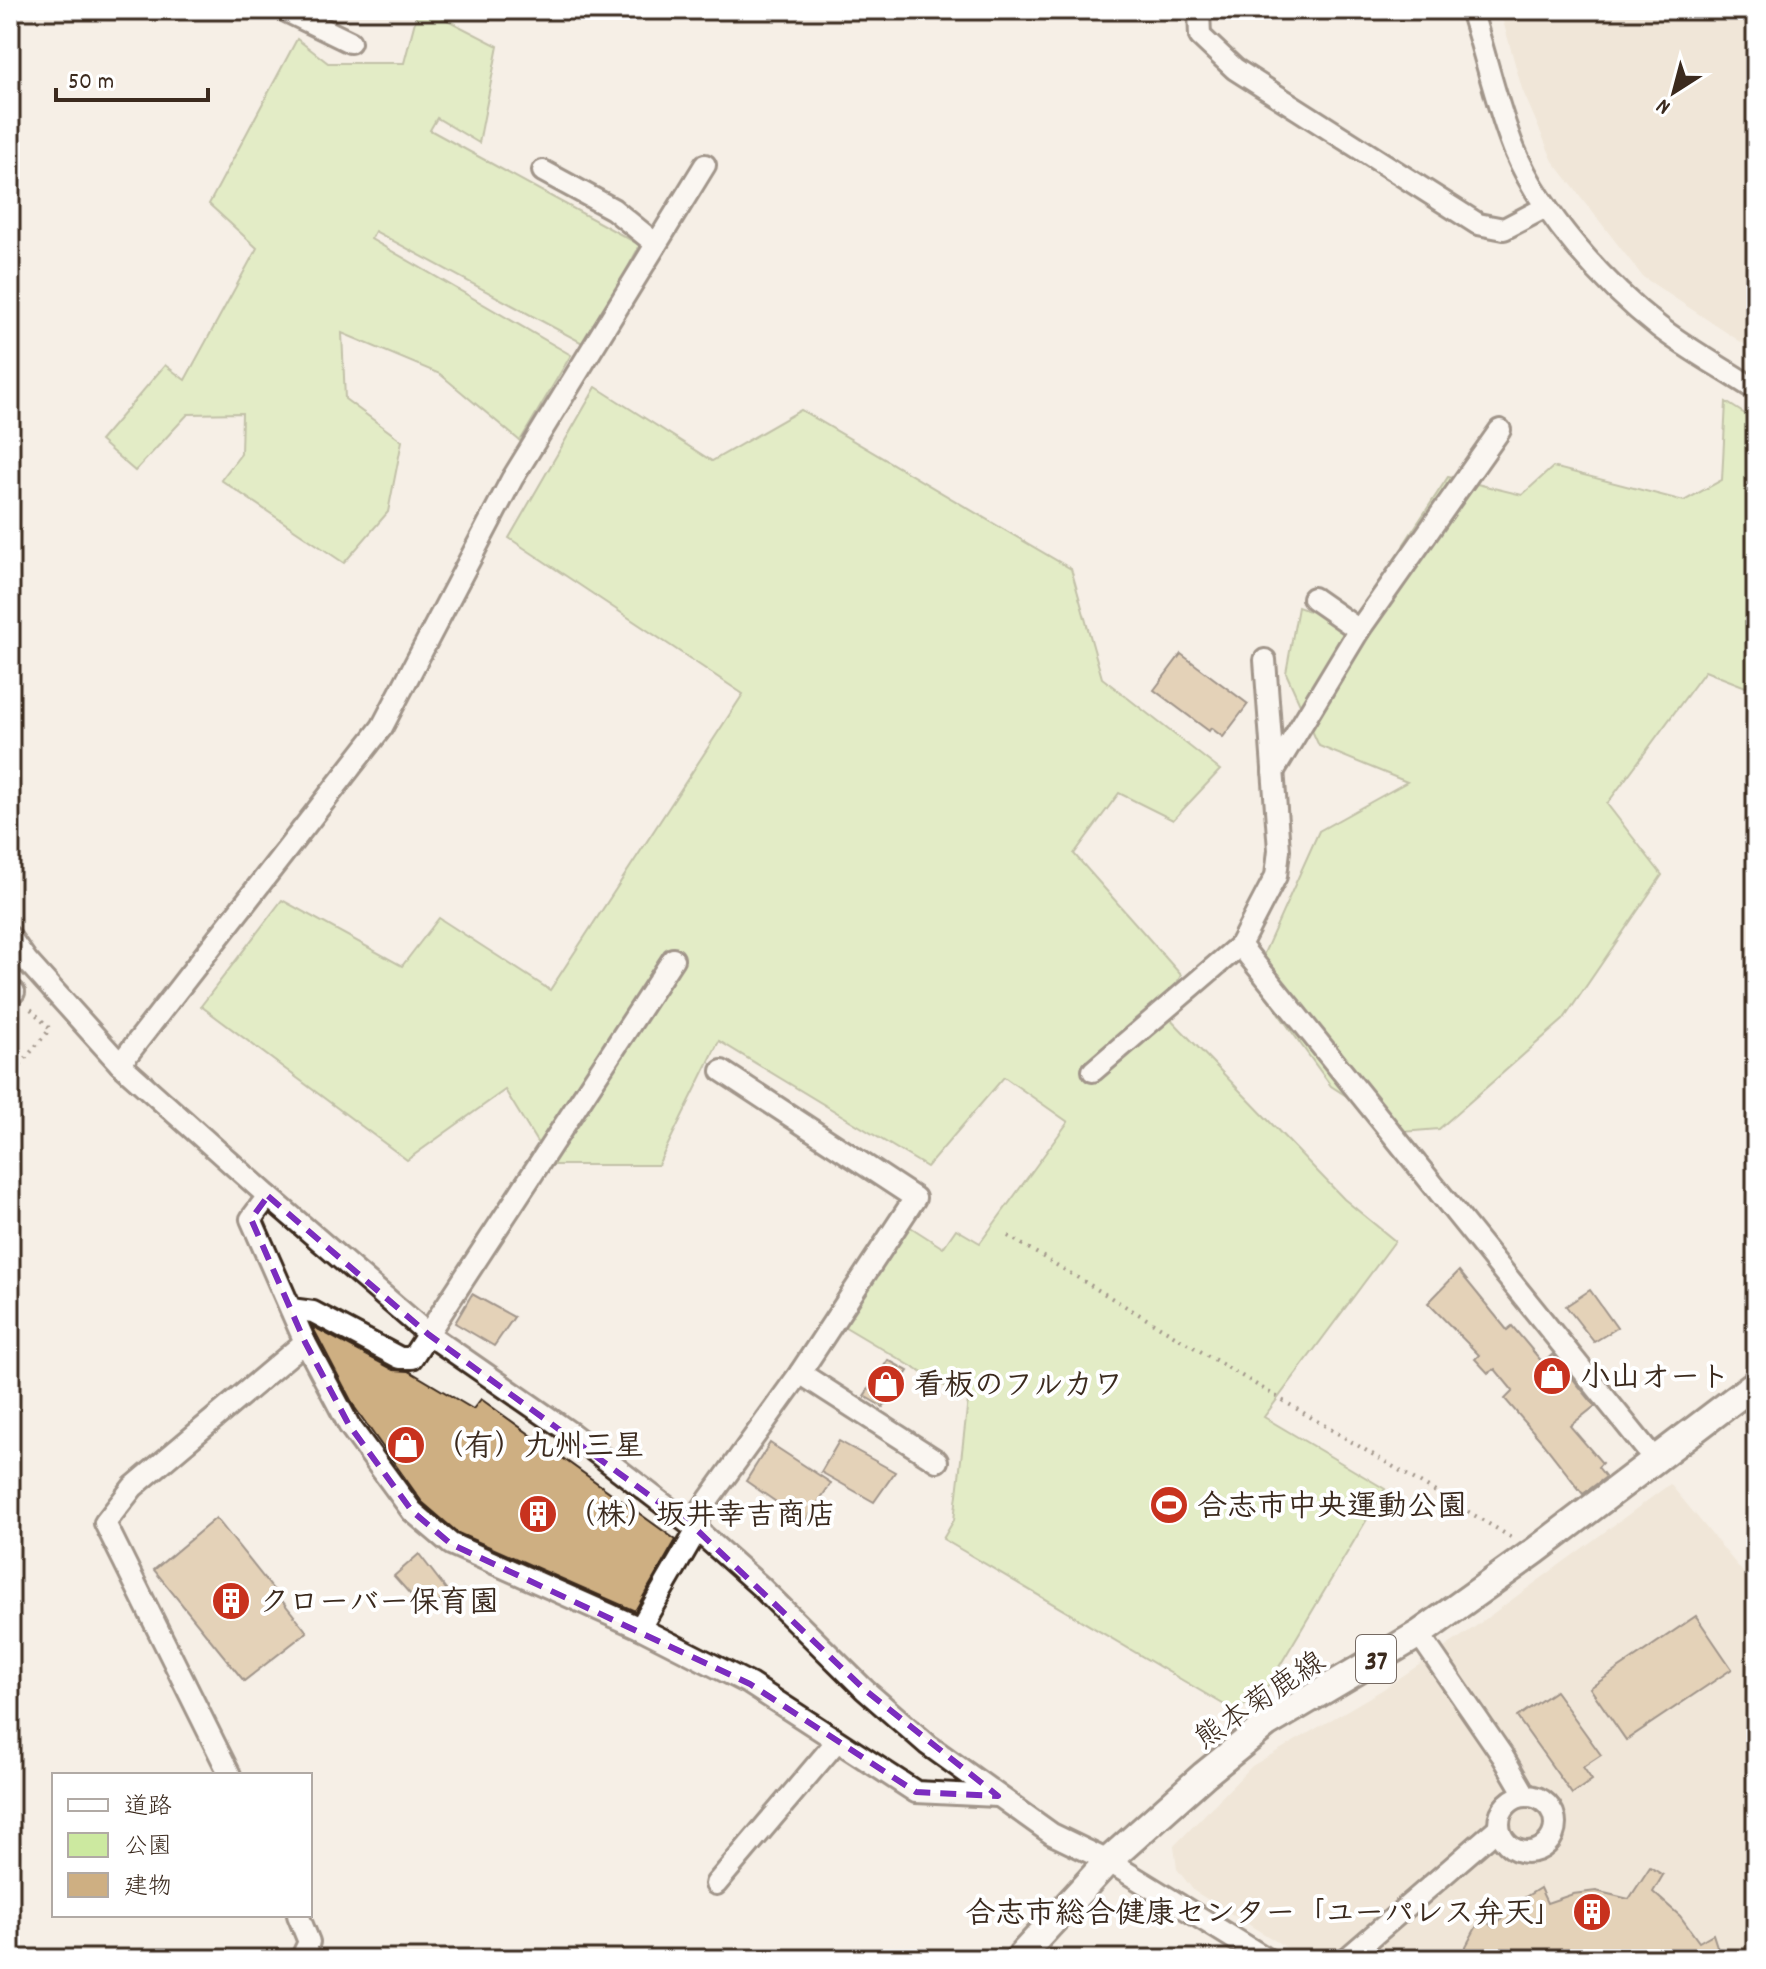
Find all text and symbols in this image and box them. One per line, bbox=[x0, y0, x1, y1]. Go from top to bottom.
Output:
scale bar bbox=[56, 52, 208, 102]
north arrow bbox=[1634, 52, 1714, 132]
text: 50 m bbox=[68, 66, 114, 100]
text: N bbox=[1651, 90, 1678, 121]
shop icon: 小山オート bbox=[1531, 1355, 1573, 1397]
place label: 小山オート bbox=[1580, 1359, 1730, 1402]
shop icon: 看板のフルカワ bbox=[865, 1363, 907, 1405]
place label: 看板のフルカワ bbox=[914, 1367, 1123, 1410]
shop icon: （有）九州三星 bbox=[385, 1424, 427, 1466]
place label: （有）九州三星 bbox=[434, 1428, 644, 1471]
sports icon: 合志市中央運動公園 bbox=[1148, 1484, 1190, 1526]
place label: 合志市中央運動公園 bbox=[1197, 1488, 1467, 1531]
building icon: （株）坂井幸吉商店 bbox=[517, 1493, 559, 1535]
place label: （株）坂井幸吉商店 bbox=[566, 1497, 836, 1540]
building icon: クローバー保育園 bbox=[210, 1580, 252, 1622]
place label: クローバー保育園 bbox=[259, 1584, 499, 1627]
road number: 37 bbox=[1356, 1635, 1396, 1683]
street label: 熊本菊鹿線 bbox=[1187, 1643, 1336, 1762]
legend bbox=[52, 1773, 312, 1917]
text: 道路 bbox=[124, 1791, 172, 1825]
text: 公園 bbox=[124, 1831, 172, 1865]
text: 建物 bbox=[124, 1871, 172, 1905]
building icon: 合志市総合健康センター「ユーパレス弁天」 bbox=[1571, 1891, 1613, 1933]
place label: 合志市総合健康センター「ユーパレス弁天」 bbox=[965, 1895, 1564, 1938]

